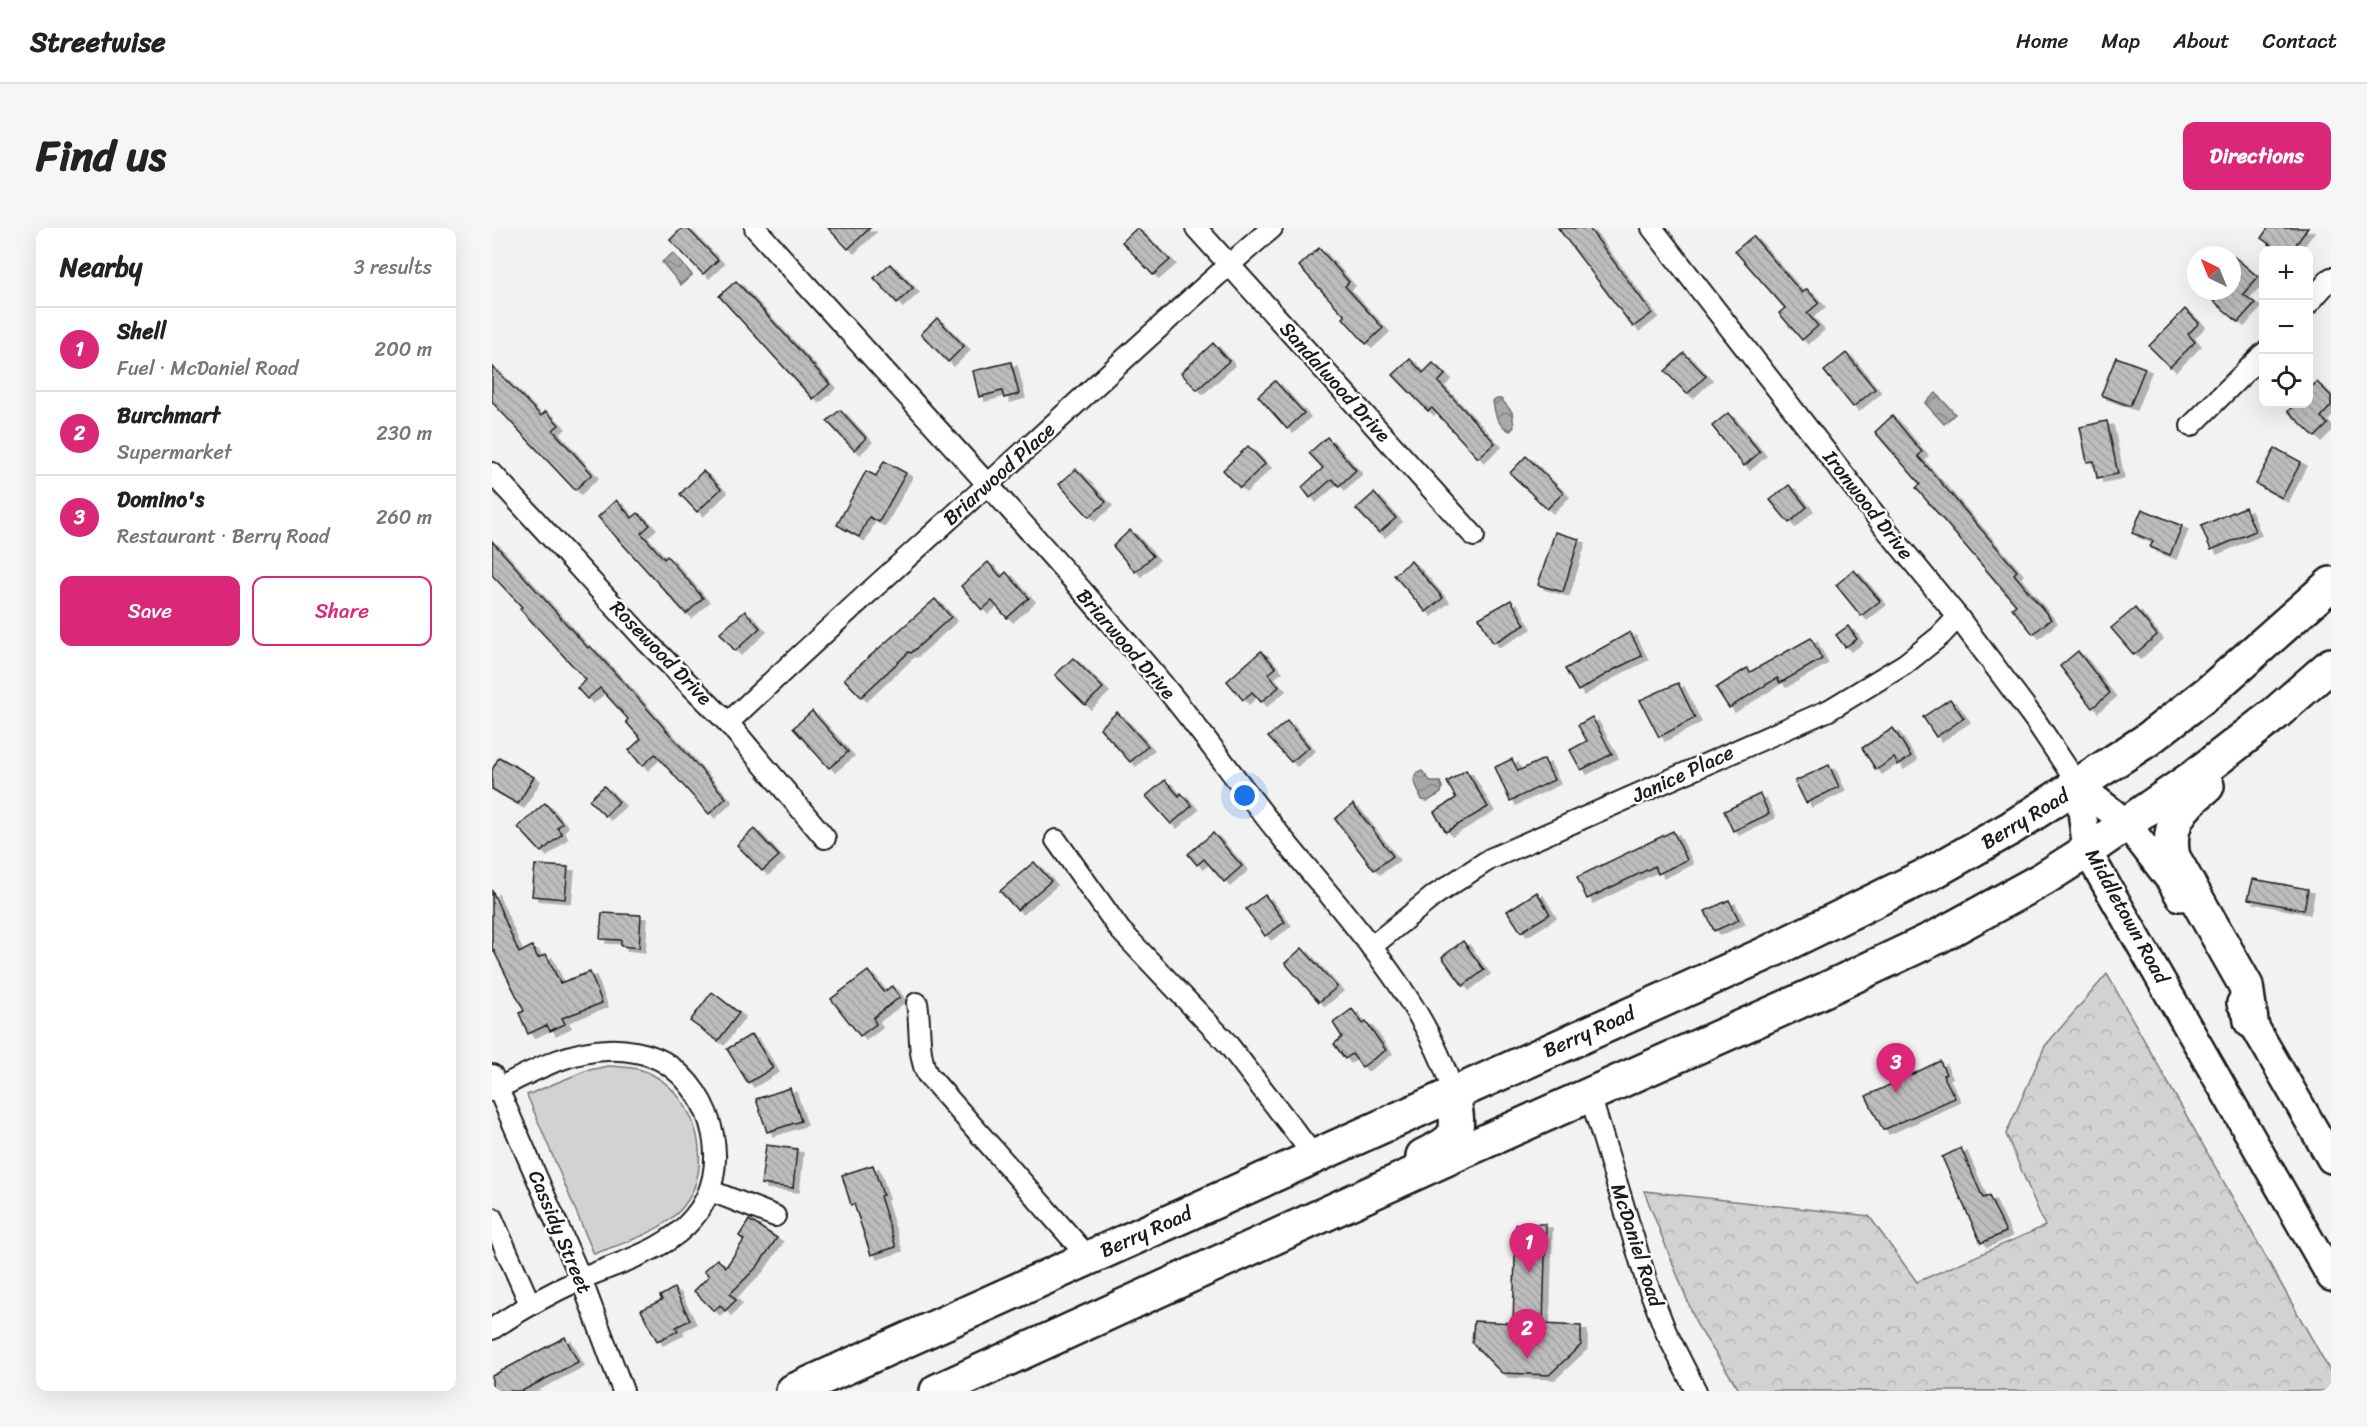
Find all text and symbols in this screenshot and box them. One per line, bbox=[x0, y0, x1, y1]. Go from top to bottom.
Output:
text: Streetwise bbox=[30, 17, 166, 66]
text: Home bbox=[2016, 22, 2068, 60]
text: Map bbox=[2101, 22, 2140, 60]
text: About bbox=[2173, 22, 2230, 60]
text: Contact bbox=[2263, 22, 2337, 60]
text: Find us bbox=[36, 119, 166, 193]
button: Directions bbox=[2183, 122, 2331, 190]
text: Nearby bbox=[60, 244, 142, 290]
north arrow bbox=[2187, 246, 2241, 300]
map controls bbox=[2259, 246, 2313, 408]
button: + bbox=[2259, 246, 2313, 300]
text: 3 results bbox=[354, 250, 432, 285]
button: − bbox=[2259, 300, 2313, 354]
text: Shell bbox=[117, 312, 166, 351]
street label: Sandalwood Drive bbox=[1271, 313, 1400, 451]
text: 1 bbox=[75, 332, 84, 367]
text: 200 m bbox=[375, 332, 432, 367]
text: Fuel · McDaniel Road bbox=[117, 351, 298, 386]
button: locate bbox=[2259, 354, 2313, 408]
text: Burchmart bbox=[117, 396, 220, 435]
street label: Briarwood Place bbox=[935, 413, 1064, 534]
text: 2 bbox=[74, 416, 85, 451]
text: 230 m bbox=[376, 416, 432, 451]
text: Supermarket bbox=[117, 435, 232, 470]
street label: Ironwood Drive bbox=[1813, 441, 1922, 568]
text: Domino's bbox=[117, 480, 204, 519]
text: 3 bbox=[74, 500, 85, 535]
text: 260 m bbox=[376, 500, 432, 535]
text: Restaurant · Berry Road bbox=[117, 519, 329, 554]
button: Save bbox=[60, 576, 240, 646]
button: Share bbox=[252, 576, 432, 646]
street label: Briarwood Drive bbox=[1067, 580, 1185, 708]
street label: Rosewood Drive bbox=[601, 592, 721, 714]
street label: Janice Place bbox=[1625, 735, 1740, 813]
street label: Berry Road bbox=[1974, 778, 2077, 859]
your location bbox=[1230, 781, 1259, 810]
street label: Middletown Road bbox=[2075, 842, 2179, 991]
street label: Berry Road bbox=[1537, 996, 1642, 1068]
pin: 3 bbox=[1876, 1044, 1916, 1093]
street label: Cassidy Street bbox=[518, 1165, 602, 1300]
street label: McDaniel Road bbox=[1601, 1179, 1674, 1313]
street label: Berry Road bbox=[1094, 1196, 1199, 1268]
pin: 1 bbox=[1510, 1224, 1548, 1273]
pin: 2 bbox=[1508, 1310, 1546, 1359]

